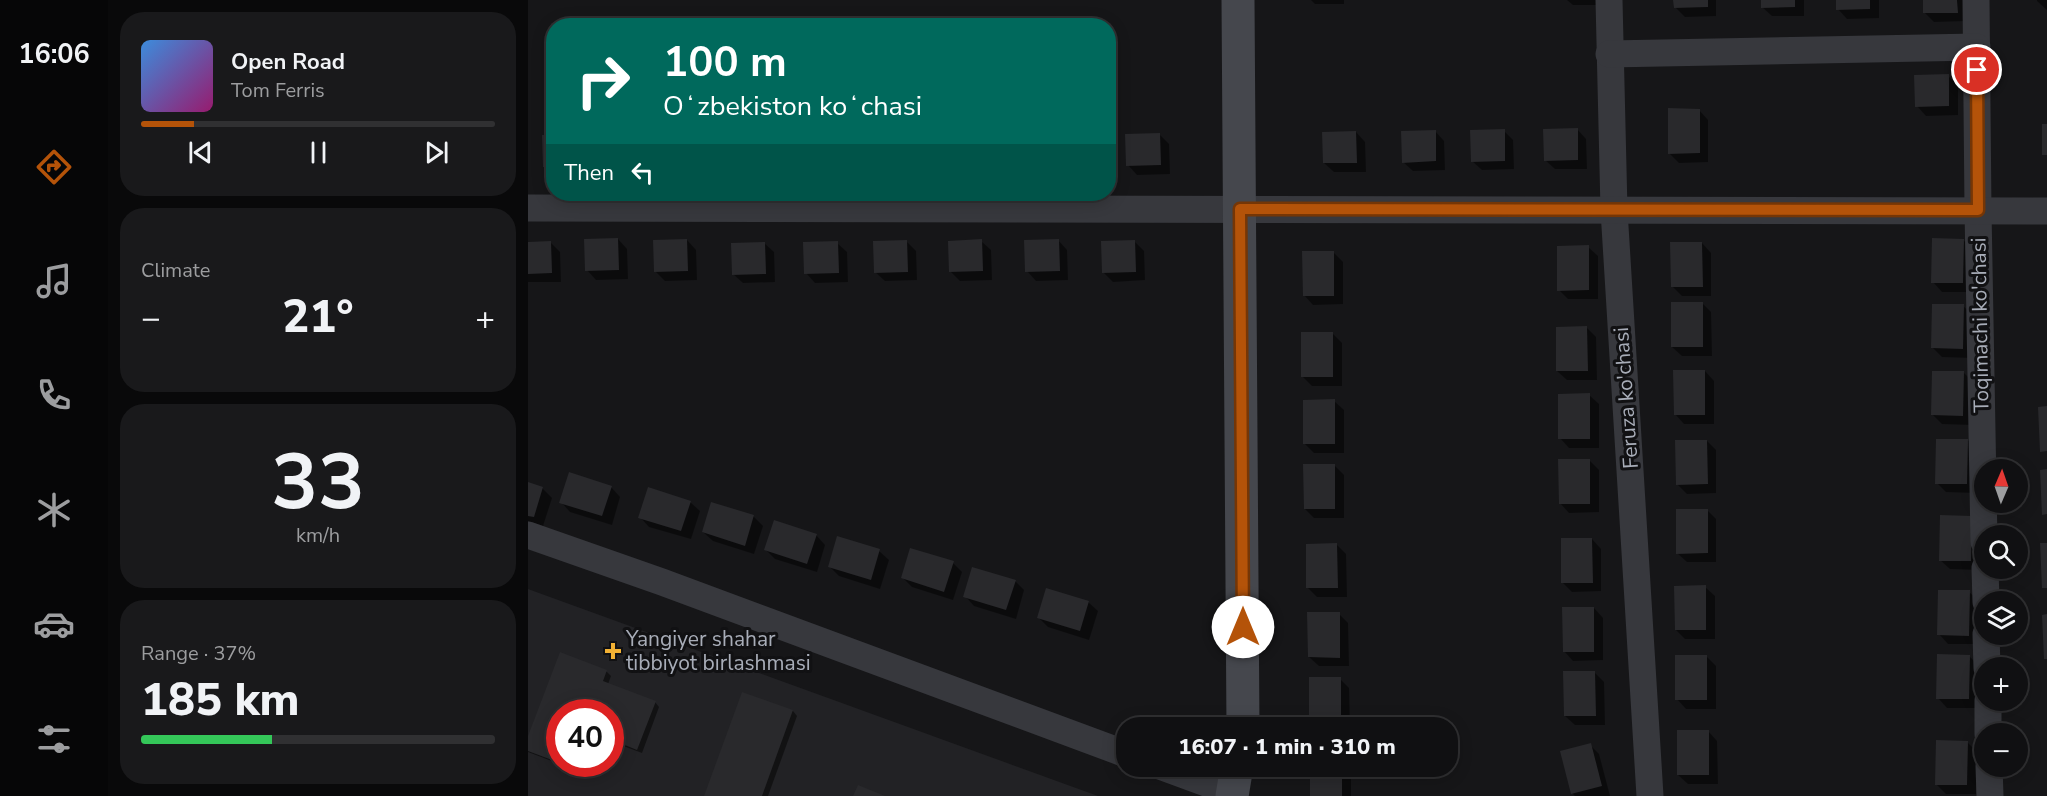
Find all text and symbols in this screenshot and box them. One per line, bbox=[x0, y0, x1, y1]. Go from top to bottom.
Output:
text: 100 m bbox=[663, 34, 787, 91]
text: 16:06 bbox=[18, 36, 90, 73]
icon: right bbox=[564, 42, 642, 120]
pin bbox=[1951, 44, 2002, 95]
text: Open Road bbox=[231, 47, 345, 77]
icon: arrive bbox=[1960, 53, 1993, 86]
text: Tom Ferris bbox=[231, 77, 325, 104]
text: Oʻzbekiston koʻchasi bbox=[663, 88, 922, 125]
icon: previous bbox=[184, 136, 217, 169]
icon: pause bbox=[302, 136, 335, 169]
icon: next bbox=[420, 136, 453, 169]
icon: directions bbox=[33, 146, 75, 188]
icon: left bbox=[626, 156, 659, 189]
text: Then bbox=[564, 158, 614, 188]
street label: Toqimachi ko'chasi bbox=[1964, 237, 1996, 413]
text: Climate bbox=[141, 257, 210, 284]
icon: music bbox=[33, 260, 75, 302]
text: 21° bbox=[282, 287, 354, 348]
text: − bbox=[141, 296, 161, 341]
text: + bbox=[475, 296, 495, 341]
street label: Feruza ko'chasi bbox=[1607, 326, 1645, 470]
icon: phone bbox=[33, 374, 75, 416]
text: 33 bbox=[271, 429, 365, 536]
north arrow bbox=[1974, 459, 2028, 513]
map controls bbox=[1974, 459, 2028, 777]
icon: climate bbox=[33, 489, 75, 531]
text: km/h bbox=[296, 522, 340, 549]
button: search bbox=[1974, 525, 2028, 579]
button: layers bbox=[1974, 591, 2028, 645]
position arrow bbox=[1211, 595, 1275, 659]
icon: car bbox=[33, 603, 75, 645]
place label: Yangiyer shahar tibbiyot birlashmasi bbox=[625, 625, 811, 677]
text: Range · 37% bbox=[141, 640, 256, 667]
marker: Yangiyer shahar tibbiyot birlashmasi bbox=[604, 642, 622, 660]
button: + bbox=[1974, 657, 2028, 711]
text: 185 km bbox=[141, 670, 300, 731]
speed limit sign: 40 bbox=[546, 699, 624, 777]
icon: filters bbox=[33, 718, 75, 760]
button: − bbox=[1974, 723, 2028, 777]
text: 16:07 · 1 min · 310 m bbox=[1178, 732, 1396, 762]

